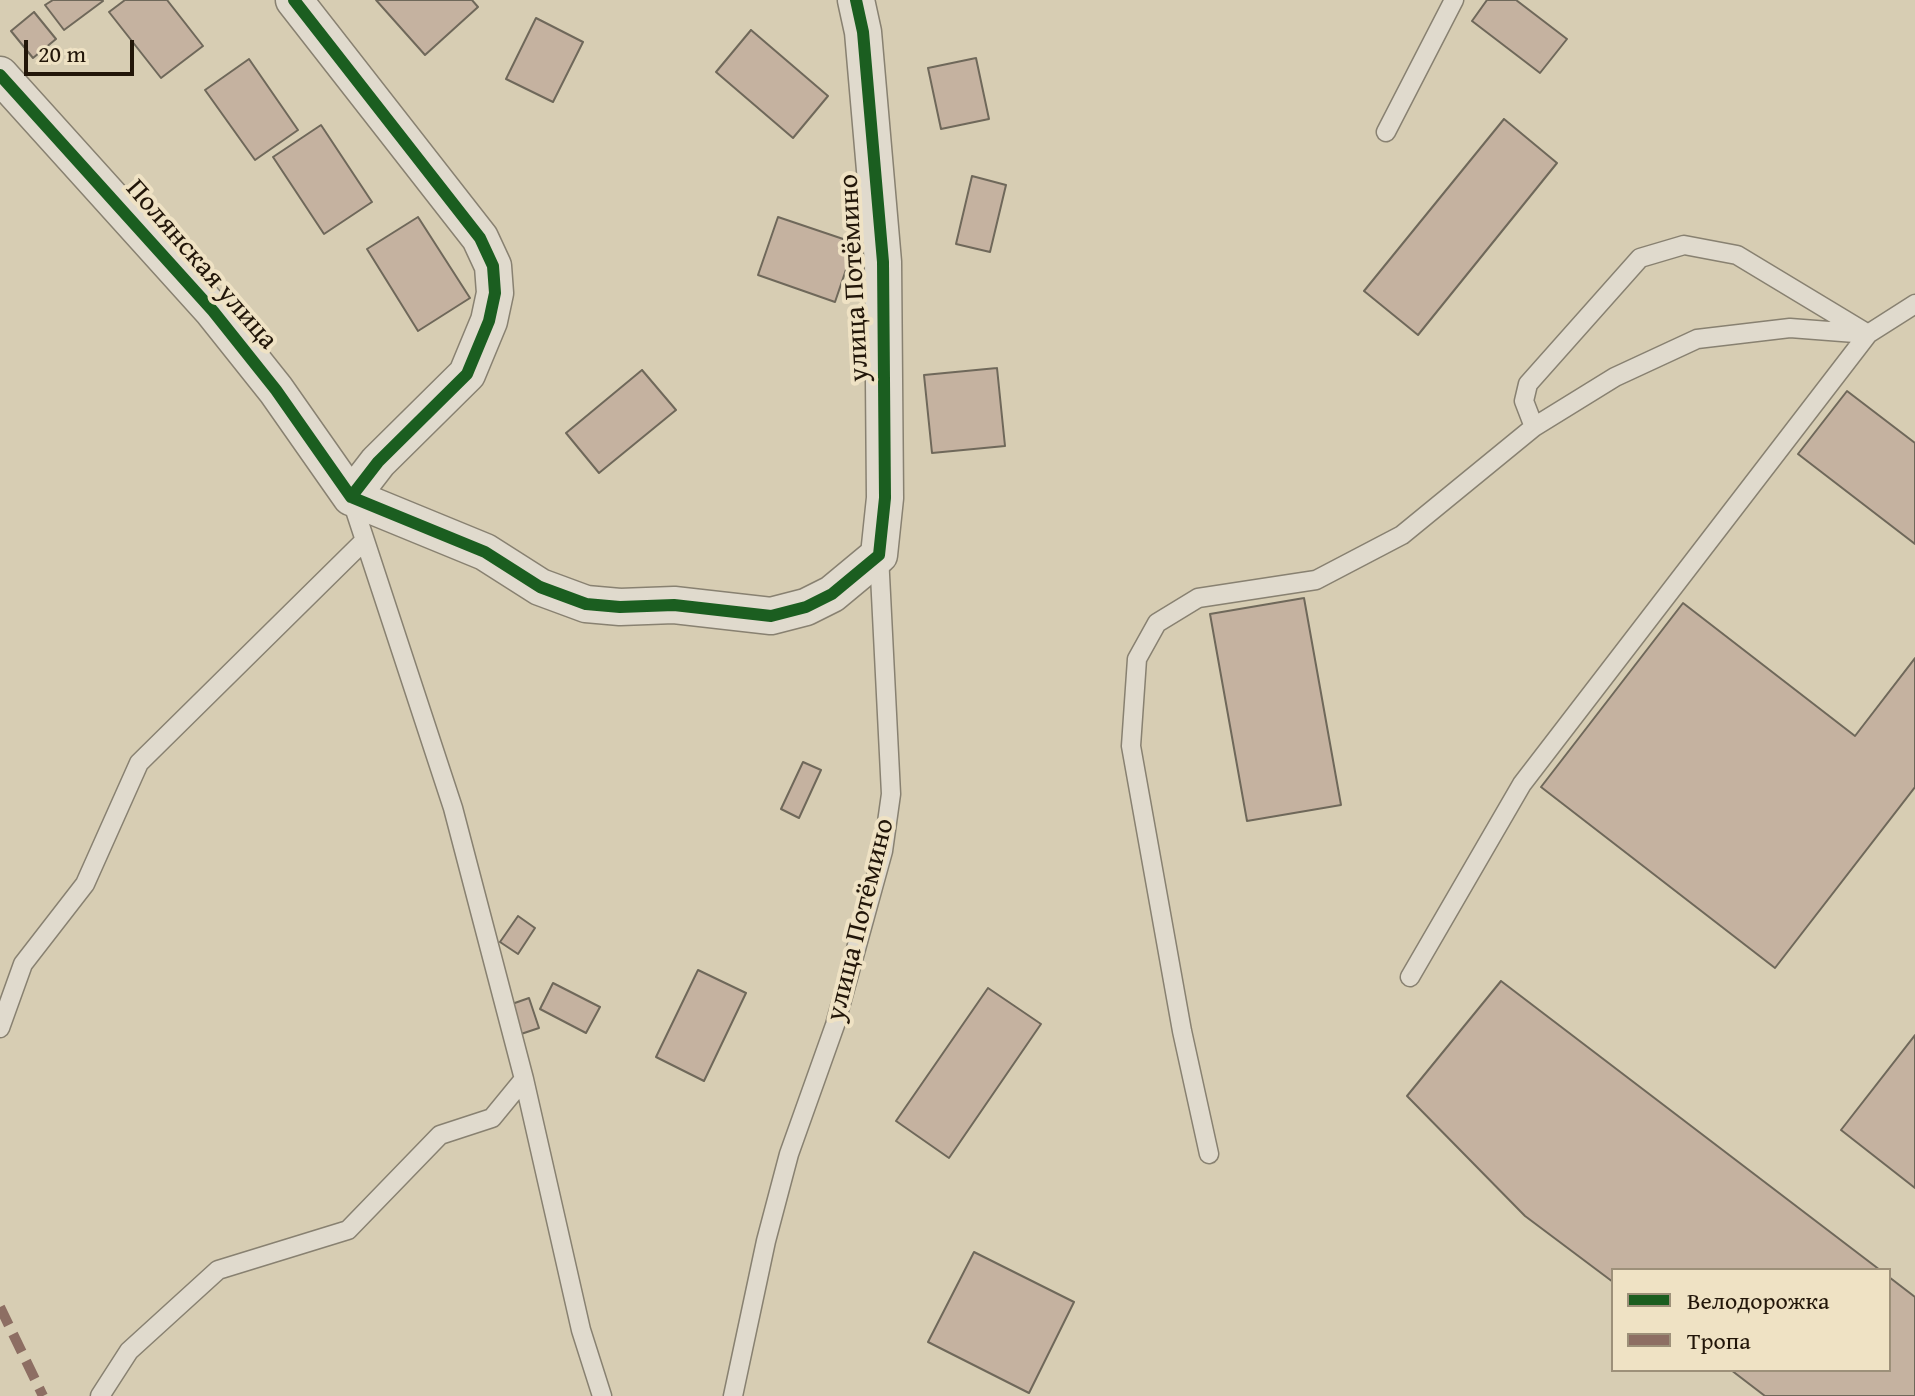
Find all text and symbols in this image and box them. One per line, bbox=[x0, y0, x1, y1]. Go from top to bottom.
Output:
scale bar bbox=[28, 24, 138, 74]
text: 20 m bbox=[38, 36, 86, 71]
street label: Полянская улица bbox=[118, 173, 284, 357]
street label: улица Потёмино bbox=[833, 173, 877, 383]
street label: улица Потёмино bbox=[820, 815, 902, 1025]
legend bbox=[1611, 1268, 1891, 1372]
text: Велодорожка bbox=[1687, 1283, 1829, 1318]
text: Тропа bbox=[1687, 1323, 1751, 1358]

